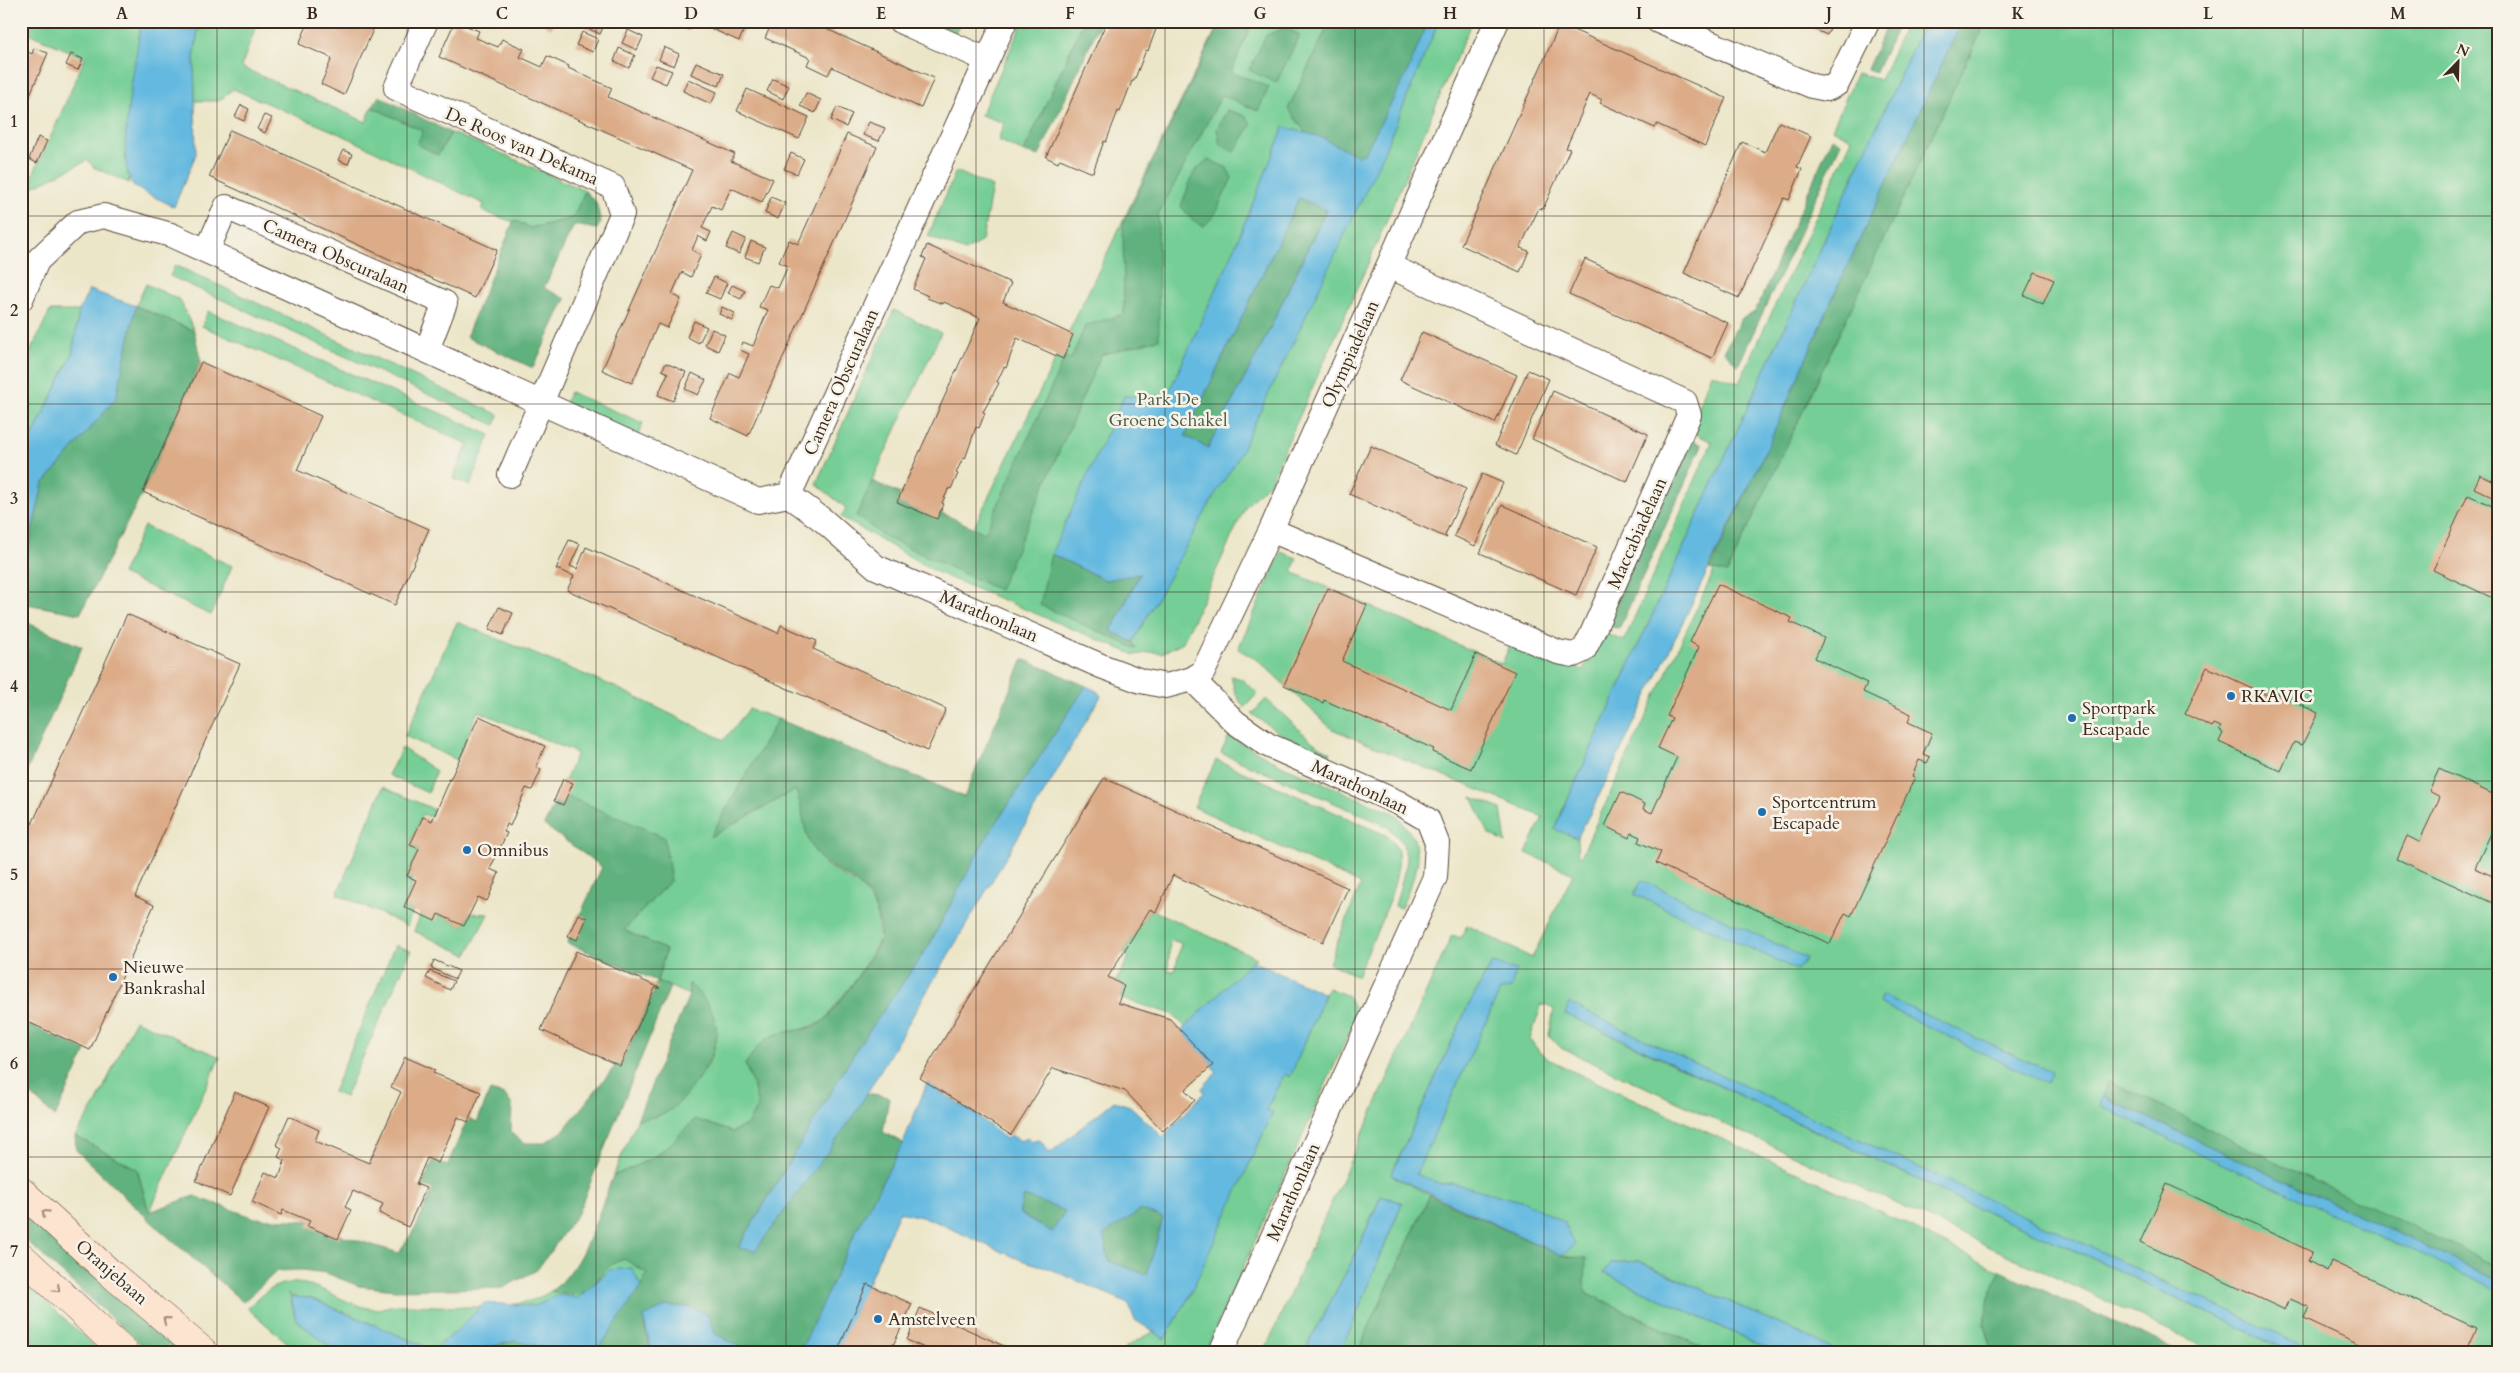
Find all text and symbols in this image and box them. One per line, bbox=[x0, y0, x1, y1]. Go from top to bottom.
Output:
text: A bbox=[116, 3, 128, 25]
text: B bbox=[306, 3, 318, 25]
text: C bbox=[496, 3, 508, 25]
text: D bbox=[684, 3, 698, 25]
text: E bbox=[876, 3, 886, 25]
text: F bbox=[1065, 3, 1075, 25]
text: G bbox=[1253, 3, 1267, 25]
text: H bbox=[1443, 3, 1457, 25]
text: I bbox=[1636, 3, 1642, 25]
text: J bbox=[1824, 3, 1832, 25]
text: K bbox=[2012, 3, 2025, 25]
text: L bbox=[2203, 3, 2214, 25]
text: M bbox=[2390, 3, 2406, 25]
north arrow bbox=[2432, 38, 2482, 88]
text: N bbox=[2454, 39, 2472, 62]
street label: De Roos van Dekama bbox=[441, 101, 603, 192]
text: 1 bbox=[10, 111, 18, 133]
street label: Camera Obscuralaan bbox=[258, 213, 414, 300]
street label: Olympiadelaan bbox=[1316, 296, 1386, 412]
text: 2 bbox=[10, 300, 18, 322]
street label: Camera Obscuralaan bbox=[798, 304, 885, 460]
park label: Park De Groene Schakel bbox=[1108, 387, 1228, 433]
street label: Maccabiadelaan bbox=[1602, 473, 1673, 593]
text: 3 bbox=[10, 488, 18, 510]
street label: Marathonlaan bbox=[936, 584, 1043, 649]
text: 4 bbox=[10, 676, 18, 698]
place label: RKAVIC bbox=[2241, 684, 2313, 709]
marker: RKAVIC bbox=[2225, 690, 2237, 702]
place label: Sportpark Escapade bbox=[2082, 696, 2157, 742]
marker: Sportpark Escapade bbox=[2066, 712, 2078, 724]
street label: Marathonlaan bbox=[1307, 754, 1413, 821]
place label: Sportcentrum Escapade bbox=[1772, 790, 1877, 836]
marker: Sportcentrum Escapade bbox=[1756, 806, 1768, 818]
place label: Omnibus bbox=[477, 838, 549, 863]
marker: Omnibus bbox=[461, 844, 473, 856]
text: 5 bbox=[10, 864, 18, 886]
place label: Nieuwe Bankrashal bbox=[123, 955, 206, 1001]
marker: Nieuwe Bankrashal bbox=[107, 971, 119, 983]
text: 6 bbox=[10, 1053, 18, 1075]
street label: Marathonlaan bbox=[1261, 1138, 1327, 1245]
one-way arrow bbox=[41, 1209, 50, 1218]
street label: Oranjebaan bbox=[70, 1234, 154, 1311]
text: 7 bbox=[10, 1241, 18, 1263]
one-way arrow bbox=[51, 1283, 60, 1292]
place label: Amstelveen bbox=[888, 1307, 977, 1332]
marker: Amstelveen bbox=[872, 1313, 884, 1325]
one-way arrow bbox=[163, 1317, 172, 1326]

